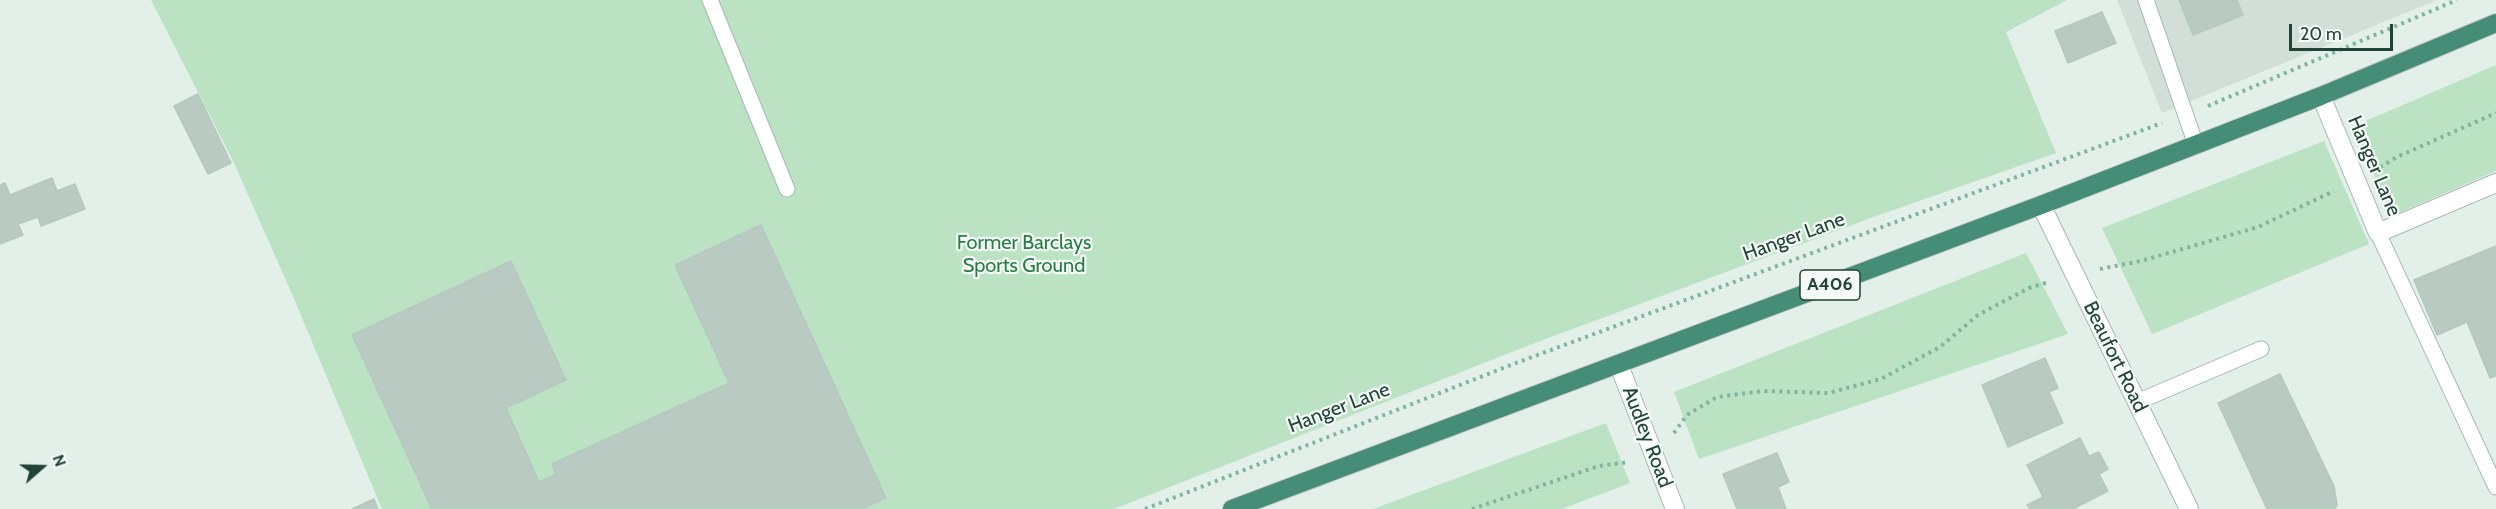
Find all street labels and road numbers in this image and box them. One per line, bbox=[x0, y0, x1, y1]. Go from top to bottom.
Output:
street label: Hanger Lane bbox=[2342, 112, 2406, 220]
street label: Hanger Lane bbox=[1740, 207, 1848, 267]
road number: A406 bbox=[1800, 270, 1860, 300]
street label: Beaufort Road bbox=[2078, 298, 2152, 416]
street label: Hanger Lane bbox=[1285, 378, 1393, 438]
street label: Audley Road bbox=[1617, 383, 1677, 491]

